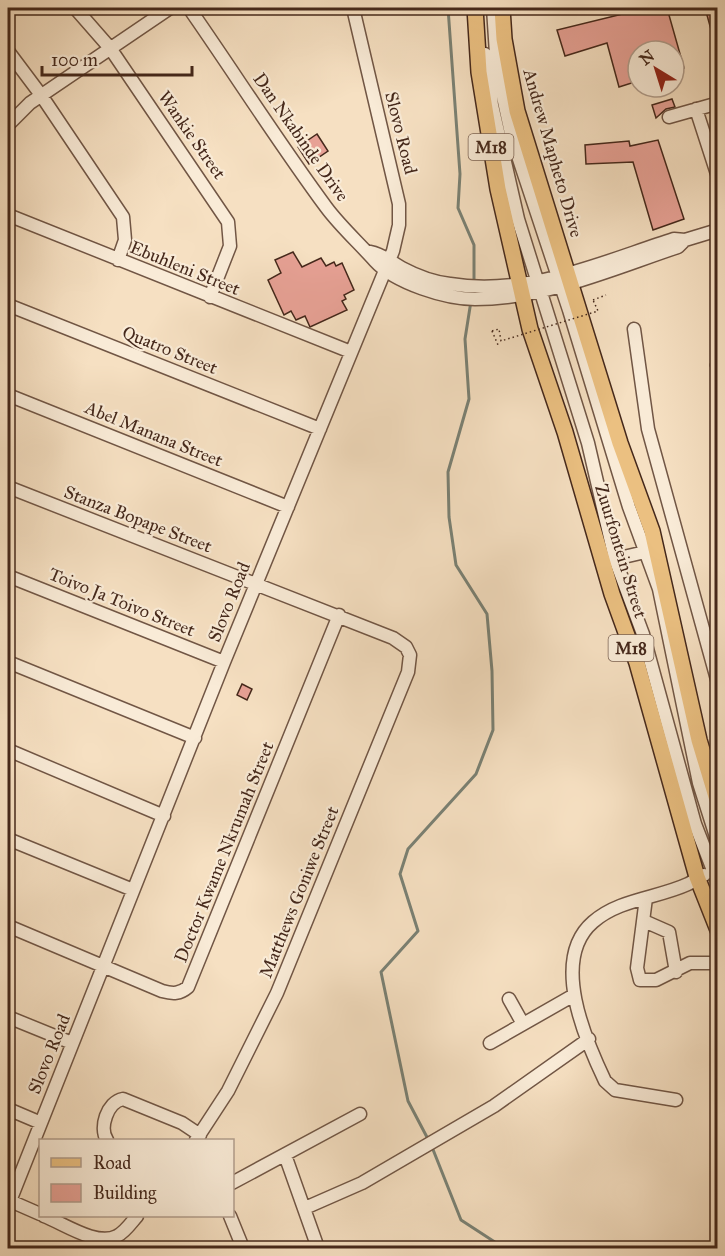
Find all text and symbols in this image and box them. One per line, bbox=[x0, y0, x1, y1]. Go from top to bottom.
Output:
scale bar bbox=[42, 39, 192, 77]
north arrow bbox=[626, 39, 686, 99]
text: N bbox=[636, 46, 659, 69]
text: 100 m bbox=[51, 49, 98, 71]
street label: Andrew Mapheto Drive bbox=[518, 65, 588, 240]
street label: Dan Nkabinde Drive bbox=[248, 68, 354, 206]
street label: Wankie Street bbox=[153, 87, 231, 184]
street label: Slovo Road bbox=[380, 90, 422, 176]
road number: M18 bbox=[468, 134, 514, 160]
street label: Ebuhleni Street bbox=[127, 236, 244, 300]
street label: Quatro Street bbox=[119, 321, 221, 379]
street label: Abel Manana Street bbox=[81, 396, 227, 472]
street label: Stanza Bopape Street bbox=[61, 481, 216, 558]
street label: Zuurfontein Street bbox=[590, 481, 652, 621]
street label: Slovo Road bbox=[203, 559, 255, 645]
street label: Toivo Ja Toivo Street bbox=[45, 563, 199, 643]
road number: M18 bbox=[608, 635, 654, 661]
street label: Doctor Kwame Nkrumah Street bbox=[170, 738, 279, 966]
street label: Matthews Goniwe Street bbox=[254, 802, 344, 981]
street label: Slovo Road bbox=[23, 1011, 75, 1097]
legend bbox=[39, 1139, 234, 1217]
text: Road bbox=[93, 1152, 131, 1174]
text: Building bbox=[93, 1182, 157, 1205]

